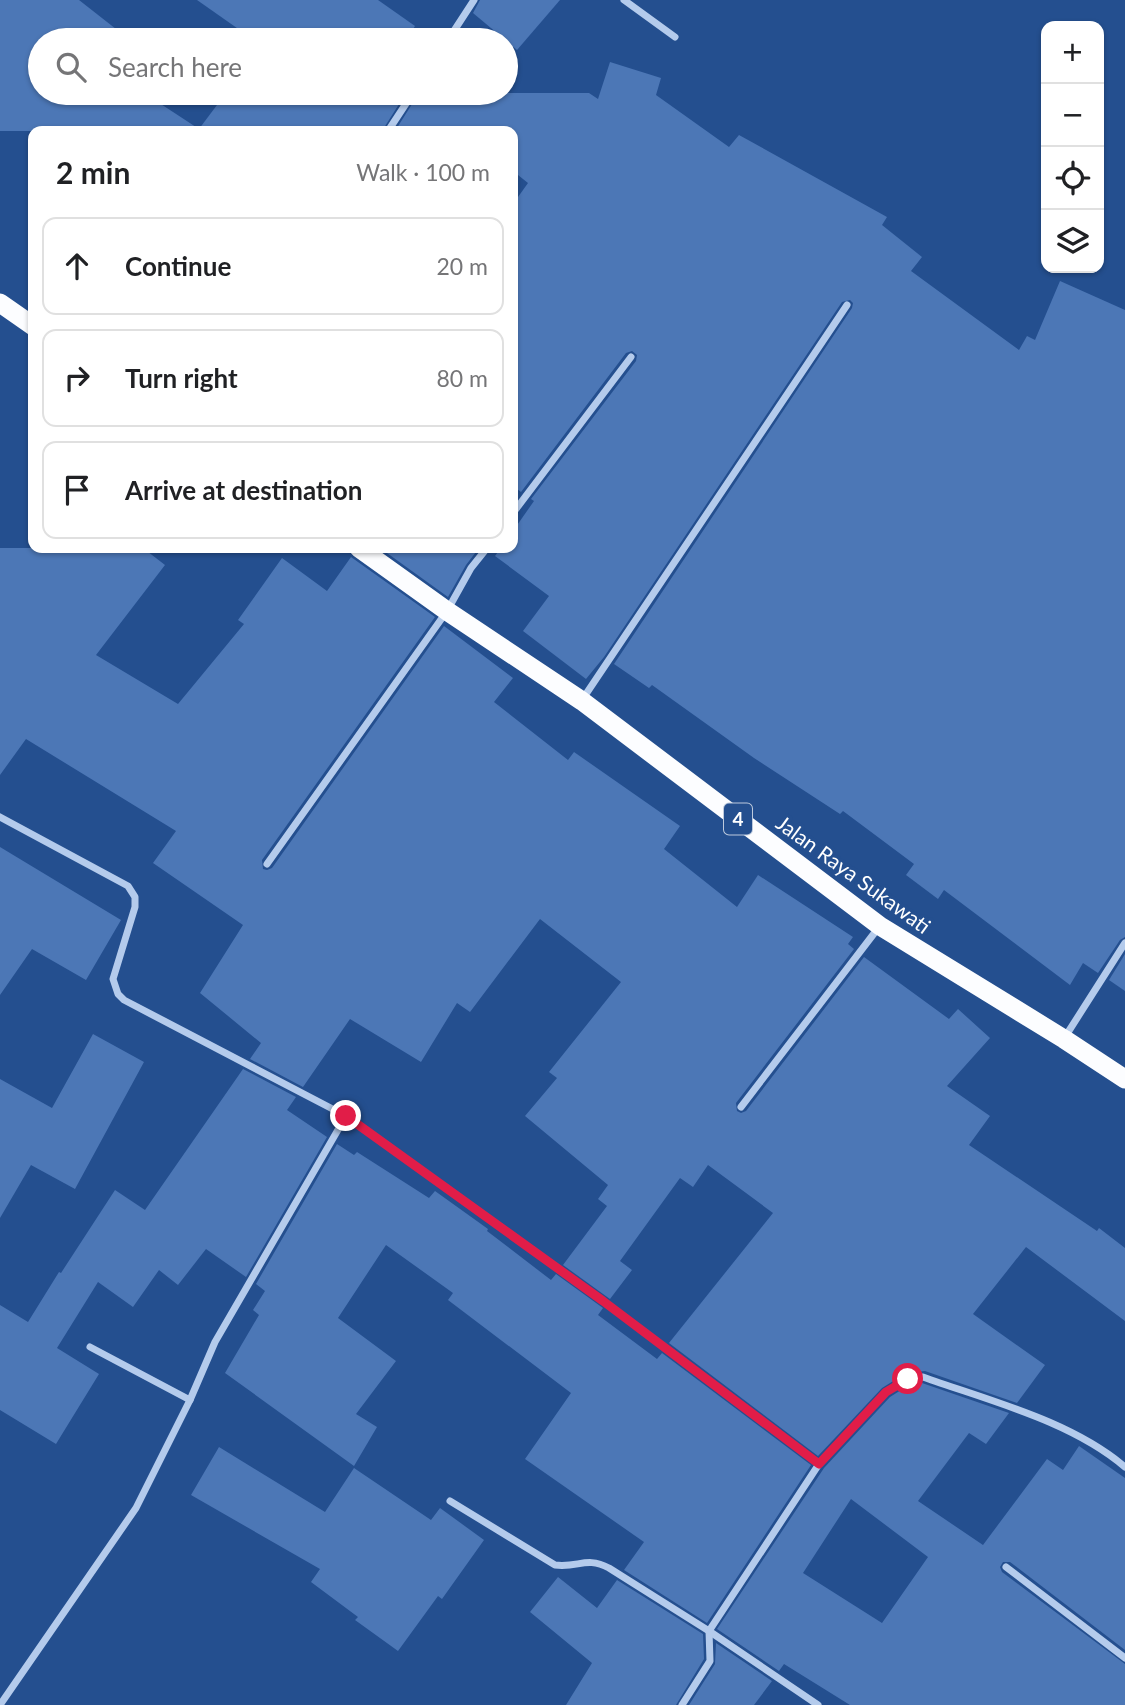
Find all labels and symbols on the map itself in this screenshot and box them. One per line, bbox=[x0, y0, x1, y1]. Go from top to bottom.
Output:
road number: 4 bbox=[724, 804, 752, 834]
street label: Jalan Raya Sukawati bbox=[772, 809, 936, 938]
route end bbox=[330, 1100, 361, 1131]
route start bbox=[892, 1363, 923, 1394]

